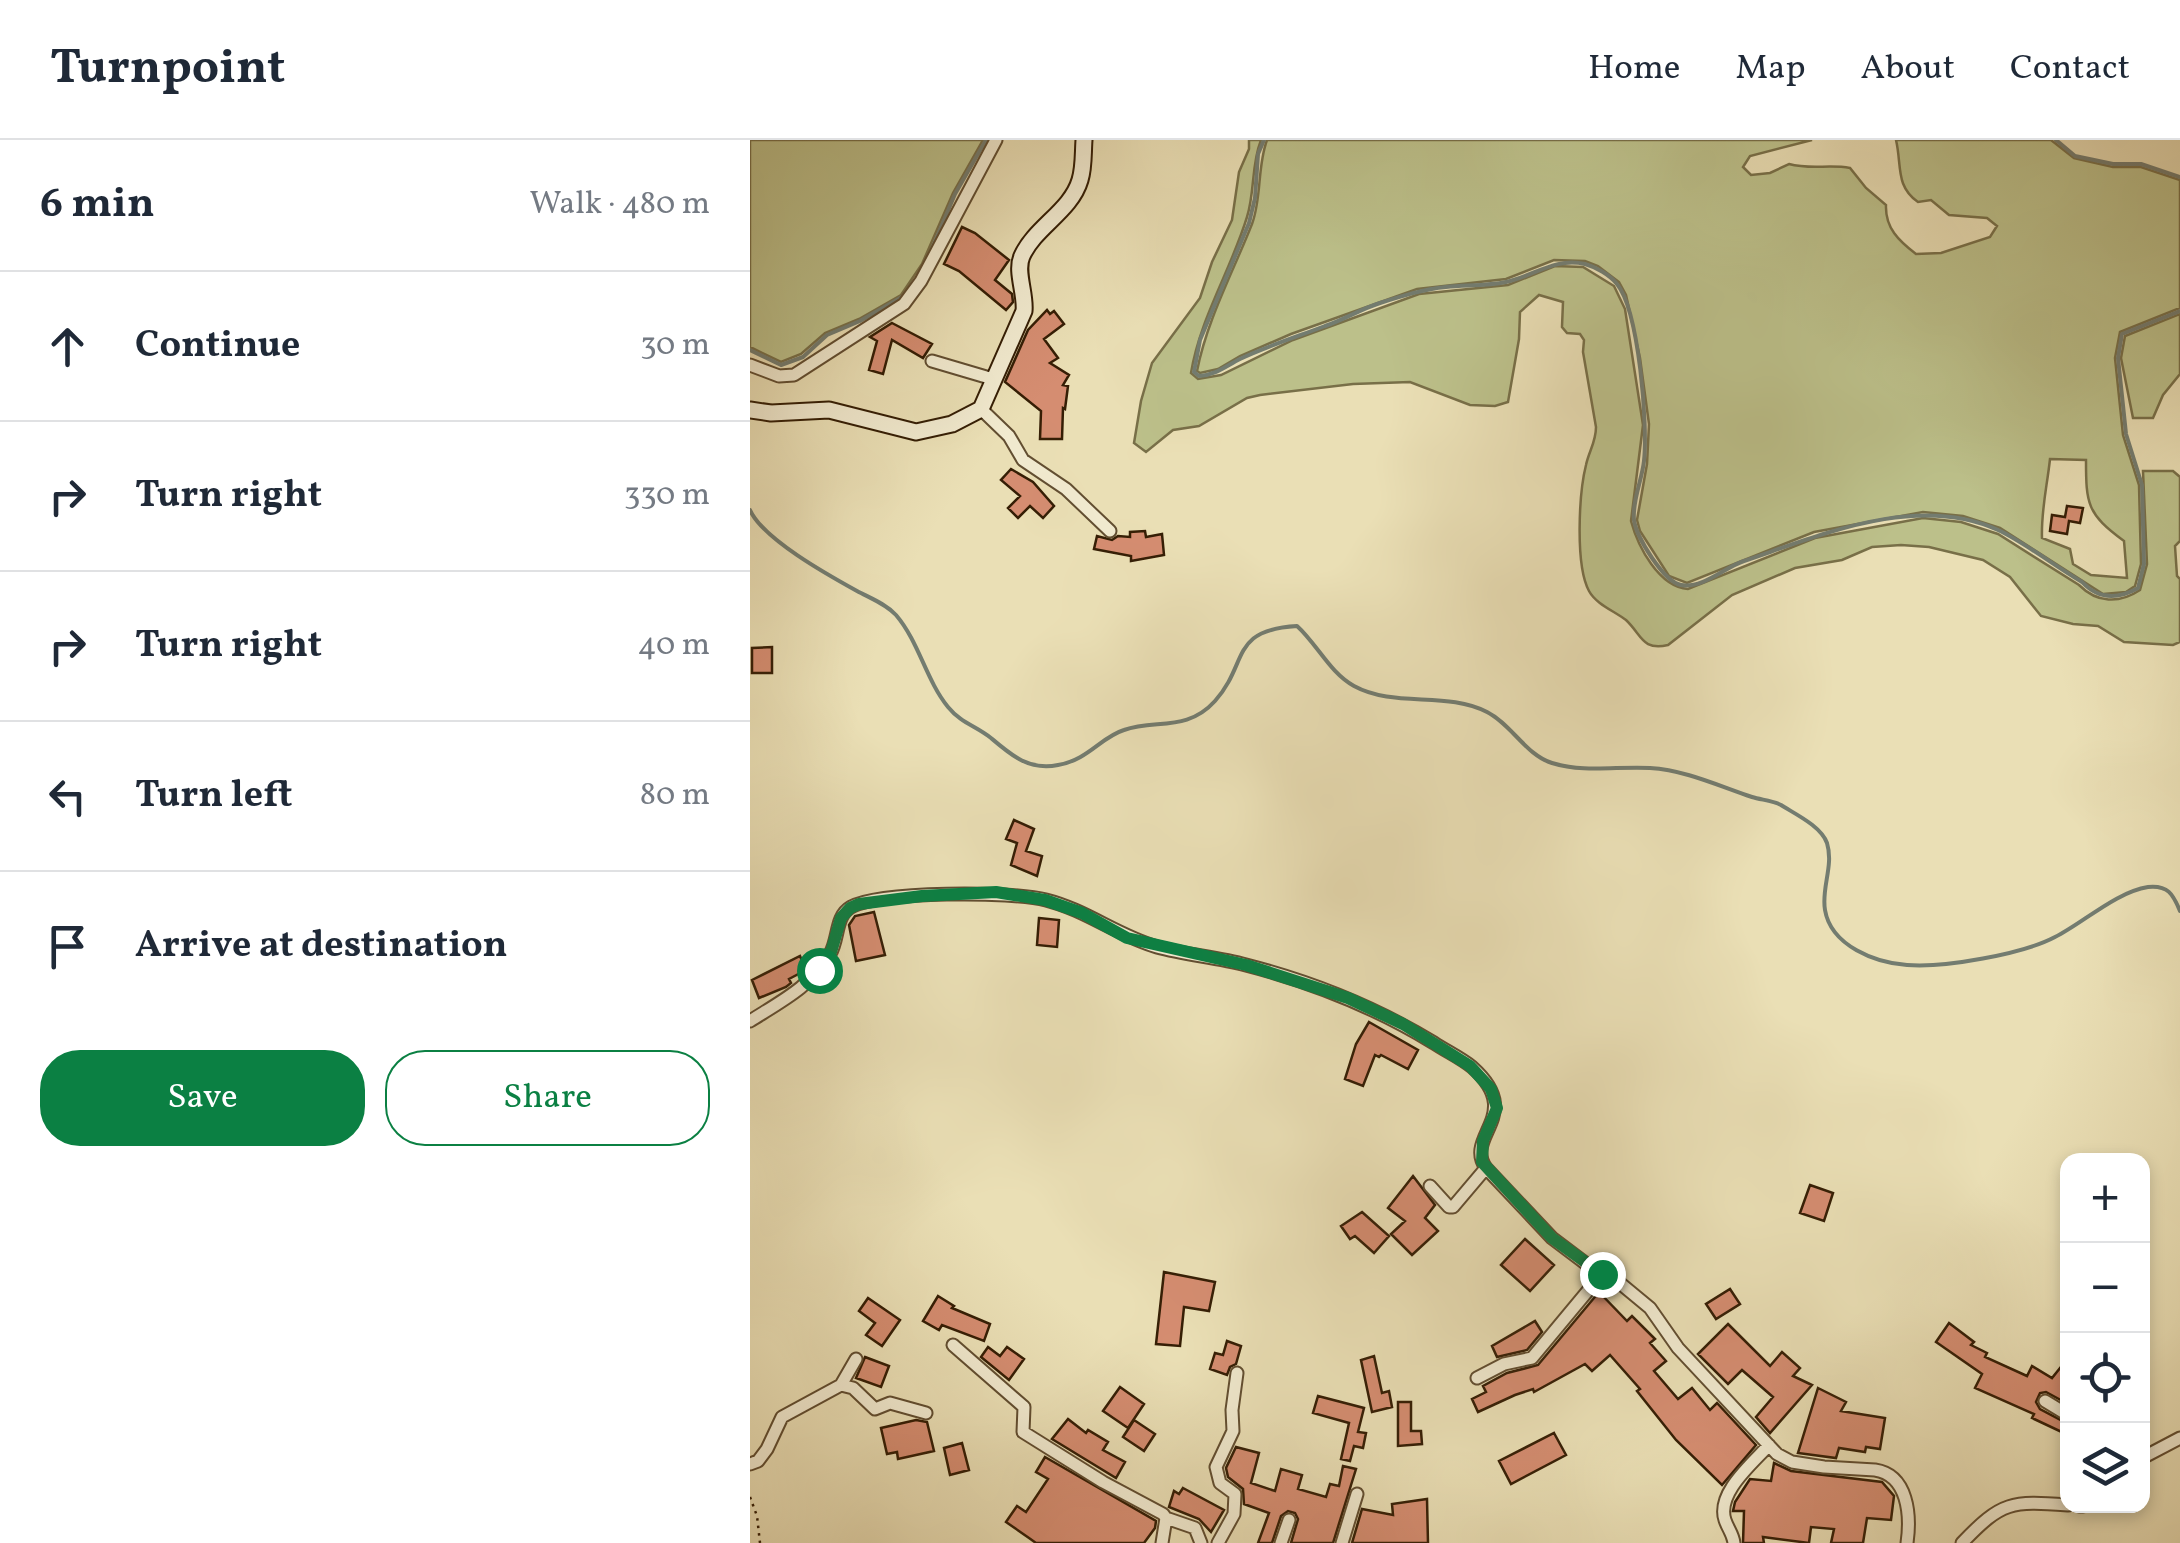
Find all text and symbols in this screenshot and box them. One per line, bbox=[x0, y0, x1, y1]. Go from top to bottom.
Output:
text: Turnpoint bbox=[50, 36, 285, 103]
text: Home bbox=[1588, 45, 1680, 93]
text: Map bbox=[1735, 45, 1806, 93]
text: About bbox=[1861, 45, 1955, 93]
text: Contact bbox=[2010, 45, 2130, 93]
text: 6 min bbox=[40, 176, 155, 235]
text: Walk · 480 m bbox=[529, 183, 710, 227]
icon: ahead bbox=[40, 319, 95, 374]
text: Continue bbox=[135, 320, 300, 373]
text: 30 m bbox=[640, 324, 710, 368]
icon: right bbox=[40, 469, 95, 524]
text: Turn right bbox=[135, 470, 322, 523]
text: 330 m bbox=[624, 474, 710, 518]
icon: right bbox=[40, 619, 95, 674]
text: Turn right bbox=[135, 620, 322, 673]
text: 40 m bbox=[638, 624, 710, 668]
icon: left bbox=[40, 769, 95, 824]
text: Turn left bbox=[135, 770, 292, 823]
text: 80 m bbox=[640, 774, 710, 818]
icon: arrive bbox=[40, 919, 95, 974]
text: Arrive at destination bbox=[135, 920, 508, 973]
route start bbox=[797, 948, 843, 994]
button: Save bbox=[40, 1050, 365, 1146]
button: Share bbox=[385, 1050, 710, 1146]
map controls bbox=[2060, 1153, 2150, 1513]
button: + bbox=[2060, 1153, 2150, 1243]
button: − bbox=[2060, 1243, 2150, 1333]
route end bbox=[1580, 1252, 1626, 1298]
button: locate bbox=[2060, 1333, 2150, 1423]
button: layers bbox=[2060, 1423, 2150, 1513]

